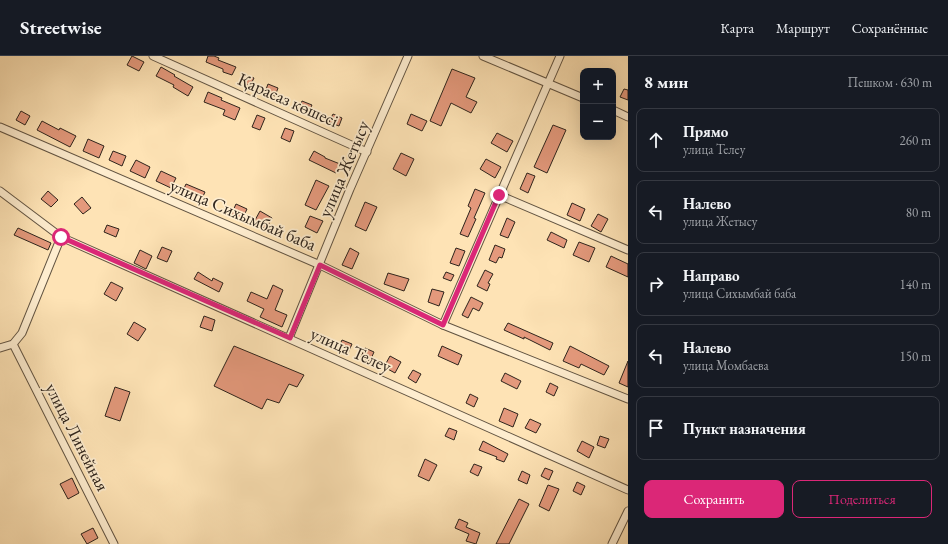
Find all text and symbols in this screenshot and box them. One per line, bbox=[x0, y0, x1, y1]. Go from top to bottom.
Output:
text: Streetwise bbox=[20, 15, 102, 40]
text: Карта bbox=[721, 19, 754, 37]
text: Маршрут bbox=[776, 19, 830, 37]
text: Сохранённые bbox=[852, 19, 928, 37]
street label: Қарасаз көшесі bbox=[234, 67, 343, 132]
map controls bbox=[580, 68, 616, 140]
button: + bbox=[580, 68, 616, 104]
text: 8 мин bbox=[644, 71, 688, 93]
text: Пешком · 630 m bbox=[848, 74, 932, 91]
button: − bbox=[580, 104, 616, 140]
street label: улица Жетысу bbox=[313, 117, 374, 221]
text: Прямо bbox=[683, 122, 728, 141]
icon: ahead bbox=[645, 129, 667, 151]
text: 260 m bbox=[900, 132, 931, 149]
text: улица Телеу bbox=[683, 141, 745, 158]
street label: улица Сихымбай баба bbox=[167, 173, 321, 256]
route end bbox=[490, 186, 508, 204]
text: Налево bbox=[683, 194, 731, 213]
icon: left bbox=[645, 201, 667, 223]
text: 80 m bbox=[906, 204, 931, 221]
text: улица Жетысу bbox=[683, 213, 758, 230]
route start bbox=[52, 228, 70, 246]
text: Направо bbox=[683, 266, 740, 285]
icon: right bbox=[645, 273, 667, 295]
text: 140 m bbox=[900, 276, 931, 293]
text: улица Сихымбай баба bbox=[683, 285, 796, 302]
street label: улица Телеу bbox=[307, 321, 395, 378]
text: Налево bbox=[683, 338, 731, 357]
icon: left bbox=[645, 345, 667, 367]
text: 150 m bbox=[900, 348, 931, 365]
text: улица Момбаева bbox=[683, 357, 769, 374]
street label: улица Линейная bbox=[40, 379, 115, 495]
icon: arrive bbox=[645, 417, 667, 439]
text: Пункт назначения bbox=[683, 419, 806, 438]
button: Сохранить bbox=[644, 480, 784, 518]
button: Поделиться bbox=[792, 480, 932, 518]

